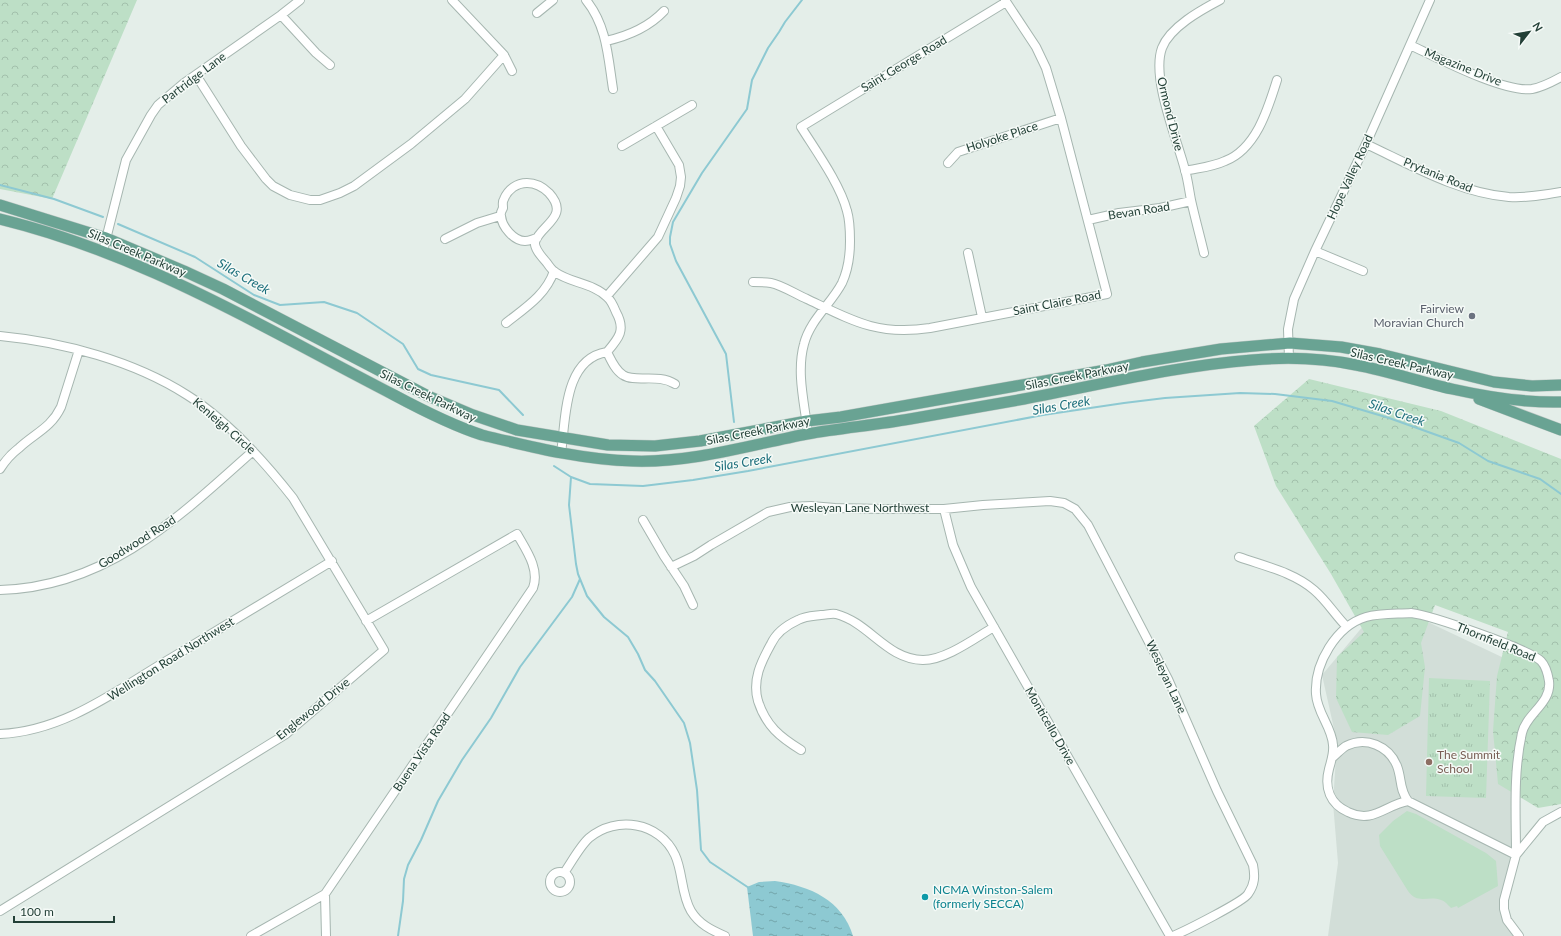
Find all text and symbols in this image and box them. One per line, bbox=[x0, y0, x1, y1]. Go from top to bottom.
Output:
north arrow bbox=[1509, 12, 1549, 52]
text: N bbox=[1530, 20, 1546, 34]
street label: Saint George Road bbox=[858, 32, 949, 95]
street label: Magazine Drive bbox=[1422, 44, 1504, 89]
street label: Partridge Lane bbox=[159, 49, 229, 107]
street label: Ormond Drive bbox=[1154, 75, 1187, 152]
street label: Holyoke Place bbox=[964, 118, 1040, 155]
street label: Hope Valley Road bbox=[1323, 132, 1376, 222]
street label: Prytania Road bbox=[1401, 154, 1475, 195]
street label: Bevan Road bbox=[1107, 198, 1171, 223]
street label: Silas Creek Parkway bbox=[86, 225, 189, 280]
water label: Silas Creek bbox=[215, 255, 274, 298]
street label: Saint Claire Road bbox=[1012, 287, 1102, 318]
place label: Fairview Moravian Church bbox=[1373, 301, 1465, 330]
marker: Fairview Moravian Church bbox=[1467, 311, 1477, 321]
street label: Silas Creek Parkway bbox=[1349, 344, 1456, 383]
street label: Silas Creek Parkway bbox=[1024, 358, 1131, 393]
street label: Silas Creek Parkway bbox=[378, 366, 479, 426]
water label: Silas Creek bbox=[1031, 392, 1092, 418]
street label: Kenleigh Circle bbox=[190, 394, 259, 457]
water label: Silas Creek bbox=[1367, 395, 1428, 429]
street label: Silas Creek Parkway bbox=[705, 413, 812, 448]
water label: Silas Creek bbox=[713, 449, 774, 474]
street label: Wesleyan Lane Northwest bbox=[791, 500, 930, 515]
street label: Goodwood Road bbox=[95, 512, 178, 571]
street label: Wellington Road Northwest bbox=[105, 613, 237, 704]
street label: Thornfield Road bbox=[1454, 619, 1538, 664]
street label: Wesleyan Lane bbox=[1143, 638, 1190, 716]
street label: Englewood Drive bbox=[273, 674, 352, 743]
street label: Monticello Drive bbox=[1022, 684, 1079, 768]
street label: Buena Vista Road bbox=[390, 709, 454, 794]
place label: The Summit School bbox=[1437, 747, 1501, 776]
marker: The Summit School bbox=[1424, 757, 1434, 767]
place label: NCMA Winston-Salem (formerly SECCA) bbox=[933, 882, 1053, 911]
marker: NCMA Winston-Salem (formerly SECCA) bbox=[920, 892, 930, 902]
scale bar bbox=[14, 898, 114, 924]
text: 100 m bbox=[20, 904, 54, 919]

